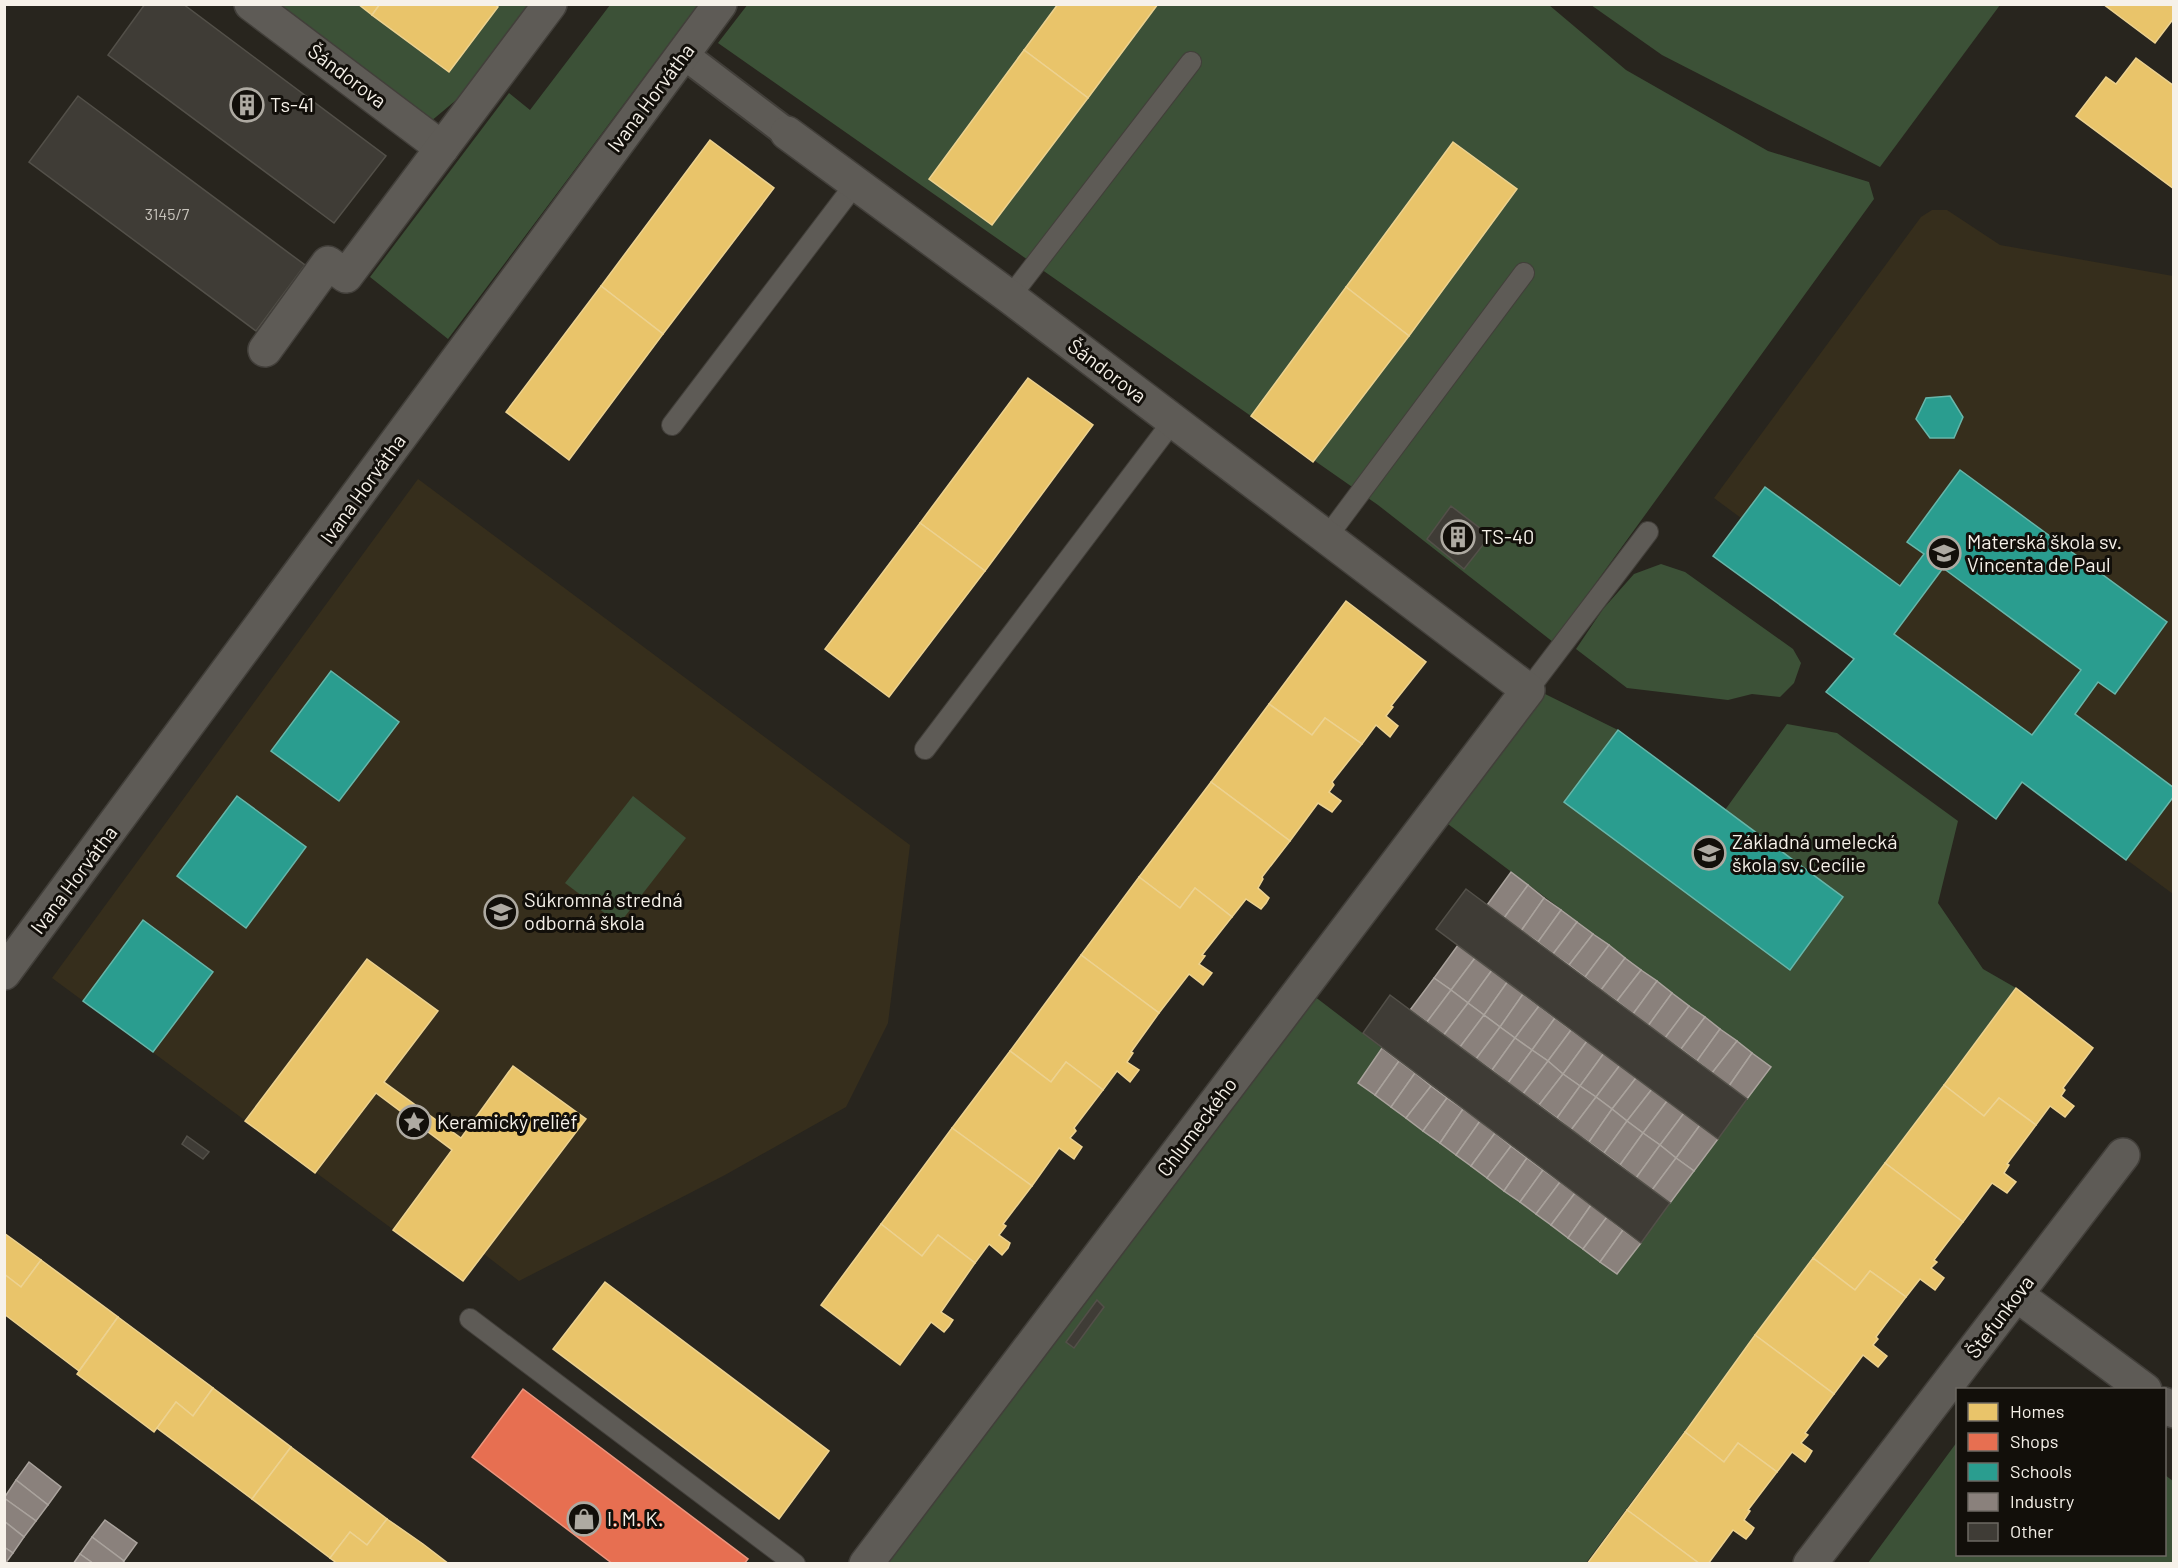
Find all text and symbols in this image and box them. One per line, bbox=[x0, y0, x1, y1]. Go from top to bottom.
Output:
street label: Šándorova bbox=[304, 38, 391, 112]
street label: Ivana Horvátha bbox=[602, 39, 699, 156]
building icon: Ts-41 bbox=[229, 87, 265, 123]
place label: Ts-41 bbox=[270, 92, 314, 116]
house number: 3145/7 bbox=[145, 204, 190, 223]
street label: Šándorova bbox=[1064, 333, 1151, 407]
street label: Ivana Horvátha bbox=[314, 429, 410, 548]
building icon: TS-40 bbox=[1440, 519, 1476, 555]
place label: TS-40 bbox=[1481, 524, 1534, 548]
place label: Materská škola sv. Vincenta de Paul bbox=[1967, 529, 2122, 576]
school or university icon: Materská škola sv. Vincenta de Paul bbox=[1926, 535, 1962, 571]
street label: Ivana Horvátha bbox=[25, 821, 122, 938]
place label: Základná umelecká škola sv. Cecílie bbox=[1732, 829, 1897, 876]
school or university icon: Základná umelecká škola sv. Cecílie bbox=[1691, 835, 1727, 871]
place label: Súkromná stredná odborná škola bbox=[524, 887, 683, 934]
school or university icon: Súkromná stredná odborná škola bbox=[483, 894, 519, 930]
street label: Chlumeckého bbox=[1151, 1072, 1241, 1181]
place icon: Keramický reliéf bbox=[396, 1104, 432, 1140]
place label: Keramický reliéf bbox=[437, 1109, 578, 1133]
street label: Štefunkova bbox=[1960, 1270, 2038, 1363]
legend bbox=[1956, 1388, 2166, 1556]
text: Homes bbox=[2010, 1400, 2064, 1422]
text: Shops bbox=[2010, 1430, 2059, 1452]
text: Schools bbox=[2010, 1460, 2072, 1482]
text: Industry bbox=[2010, 1490, 2074, 1512]
shop icon: I. M. K. bbox=[566, 1501, 602, 1537]
place label: I. M. K. bbox=[607, 1506, 663, 1530]
text: Other bbox=[2010, 1520, 2054, 1542]

